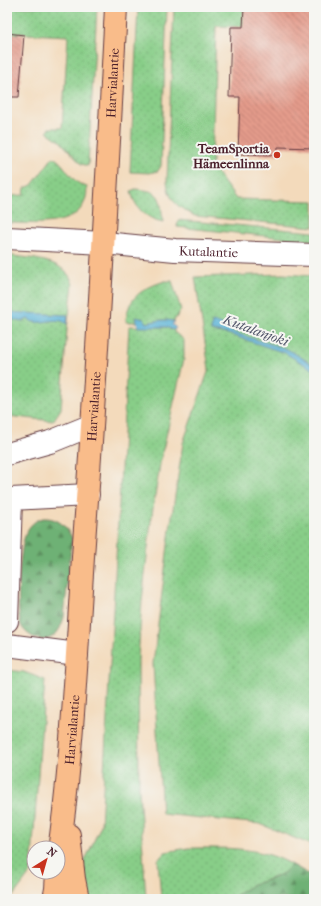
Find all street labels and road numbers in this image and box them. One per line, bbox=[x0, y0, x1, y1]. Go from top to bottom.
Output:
street label: Harvialantie bbox=[103, 47, 122, 118]
street label: Kutalantie bbox=[179, 243, 239, 260]
street label: Harvialantie bbox=[84, 370, 104, 442]
street label: Harvialantie bbox=[62, 694, 82, 765]

